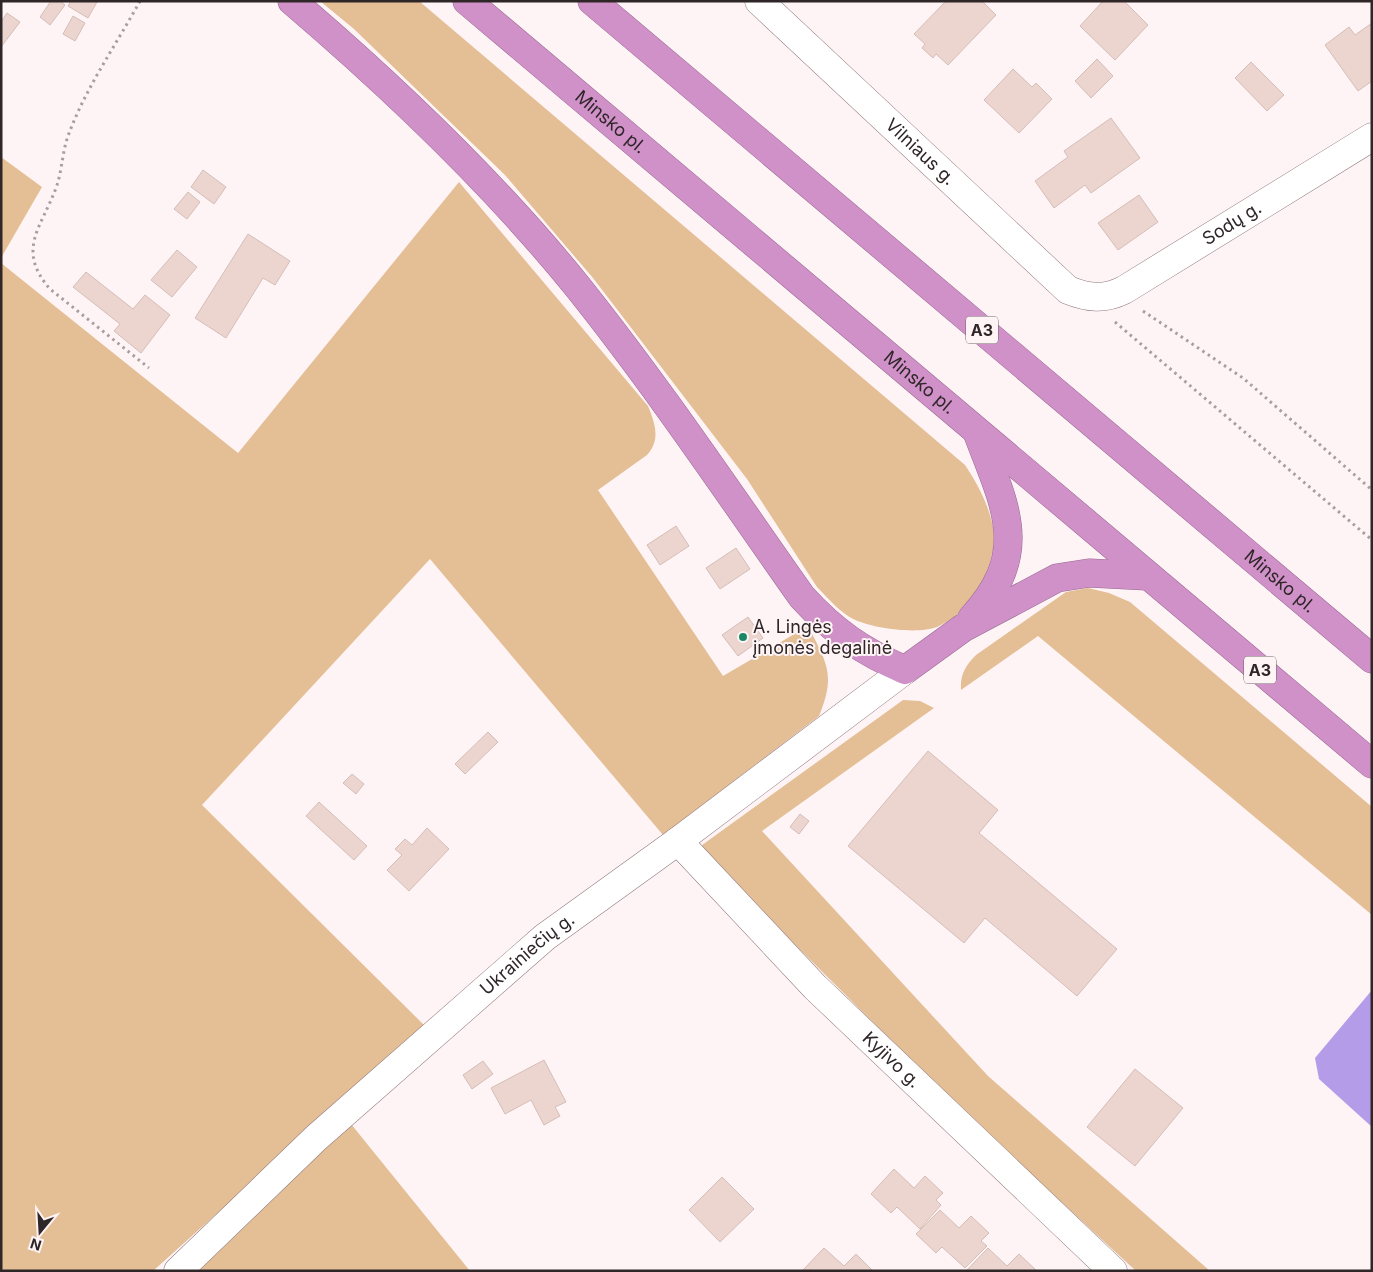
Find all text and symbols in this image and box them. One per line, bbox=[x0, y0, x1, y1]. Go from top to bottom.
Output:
street label: Minsko pl. bbox=[571, 86, 651, 158]
street label: Vilniaus g. bbox=[882, 114, 960, 189]
street label: Sodų g. bbox=[1198, 197, 1265, 249]
road number: A3 bbox=[966, 316, 998, 344]
street label: Minsko pl. bbox=[880, 346, 960, 418]
street label: Minsko pl. bbox=[1240, 545, 1320, 617]
place label: A. Lingės įmonės degalinė bbox=[752, 616, 892, 658]
marker: A. Lingės įmonės degalinė bbox=[737, 631, 749, 643]
road number: A3 bbox=[1244, 656, 1276, 684]
street label: Ukrainiečių g. bbox=[476, 908, 578, 999]
street label: Kyjivo g. bbox=[859, 1027, 925, 1092]
north arrow bbox=[15, 1207, 65, 1257]
text: N bbox=[28, 1235, 44, 1255]

